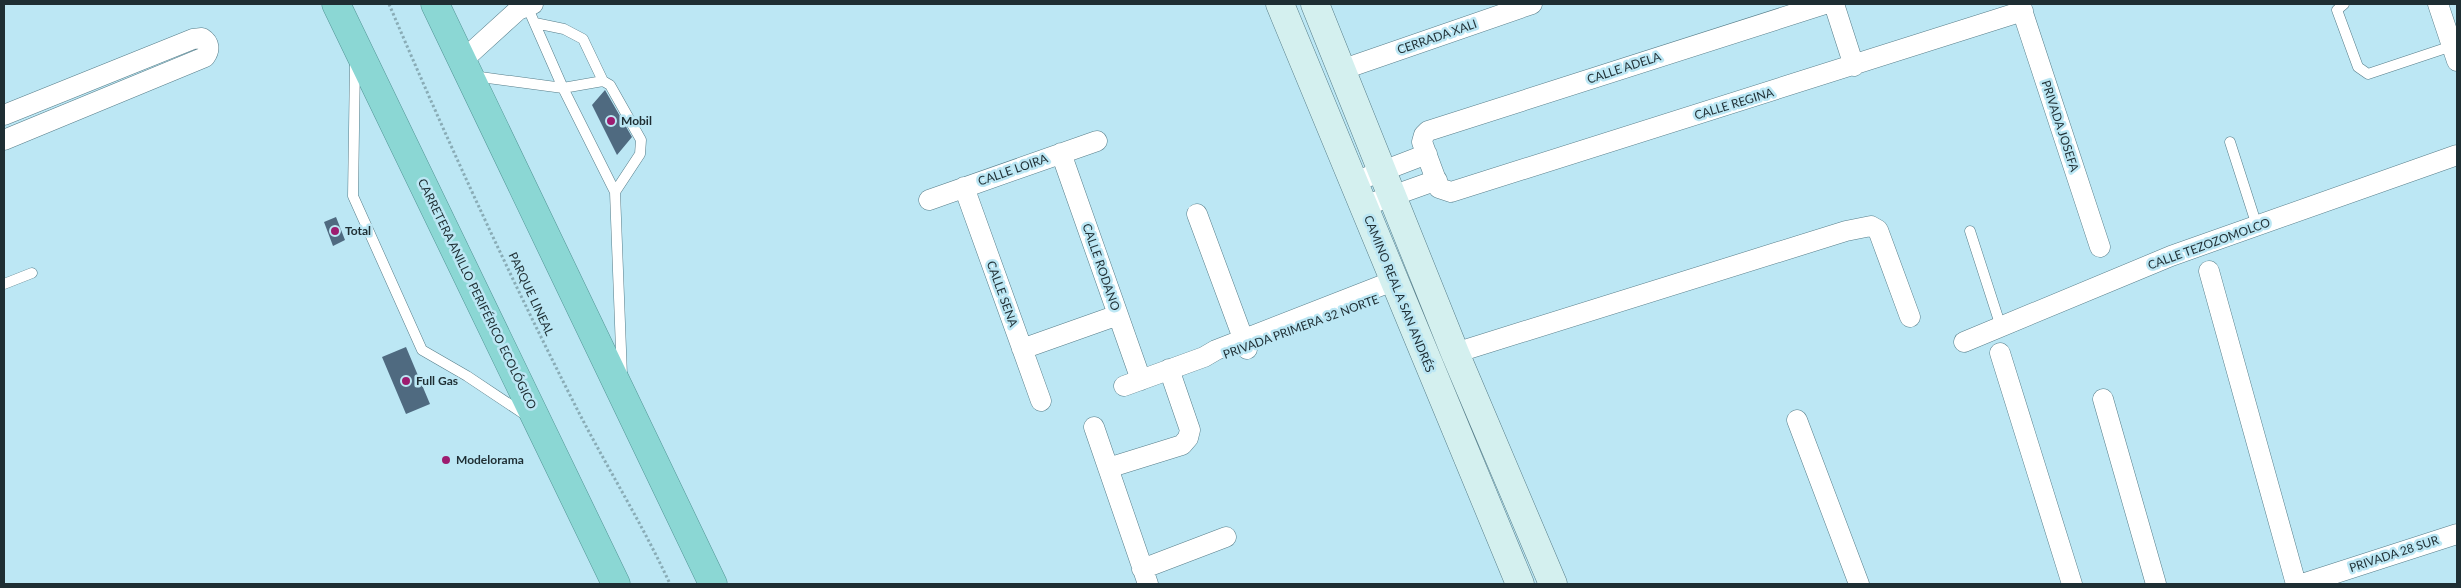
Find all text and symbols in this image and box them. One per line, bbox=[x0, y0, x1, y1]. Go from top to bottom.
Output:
street label: CERRADA XALI bbox=[1395, 16, 1479, 57]
street label: CALLE ADELA bbox=[1585, 48, 1663, 86]
street label: PRIVADA JOSEFA bbox=[2039, 78, 2083, 174]
street label: CALLE REGINA bbox=[1692, 84, 1776, 123]
place label: Mobil bbox=[621, 113, 652, 128]
marker: Mobil bbox=[605, 115, 617, 127]
street label: CALLE LOIRA bbox=[976, 150, 1051, 188]
street label: CARRETERA ANILLO PERIFÉRICO ECOLÓGICO bbox=[415, 176, 540, 412]
street label: CAMINO REAL A SAN ANDRÉS bbox=[1361, 213, 1438, 375]
street label: CALLE TEZOZOMOLCO bbox=[2146, 214, 2272, 273]
street label: CALLE RODANO bbox=[1080, 221, 1124, 313]
place label: Total bbox=[345, 223, 371, 238]
marker: Total bbox=[329, 225, 341, 237]
street label: PARQUE LINEAL bbox=[506, 250, 557, 338]
street label: CALLE SENA bbox=[984, 259, 1022, 330]
street label: PRIVADA PRIMERA 32 NORTE bbox=[1221, 291, 1381, 362]
place label: Full Gas bbox=[416, 373, 458, 388]
marker: Full Gas bbox=[400, 375, 412, 387]
place label: Modelorama bbox=[456, 452, 524, 467]
marker: Modelorama bbox=[440, 454, 452, 466]
street label: PRIVADA 28 SUR bbox=[2347, 532, 2441, 575]

